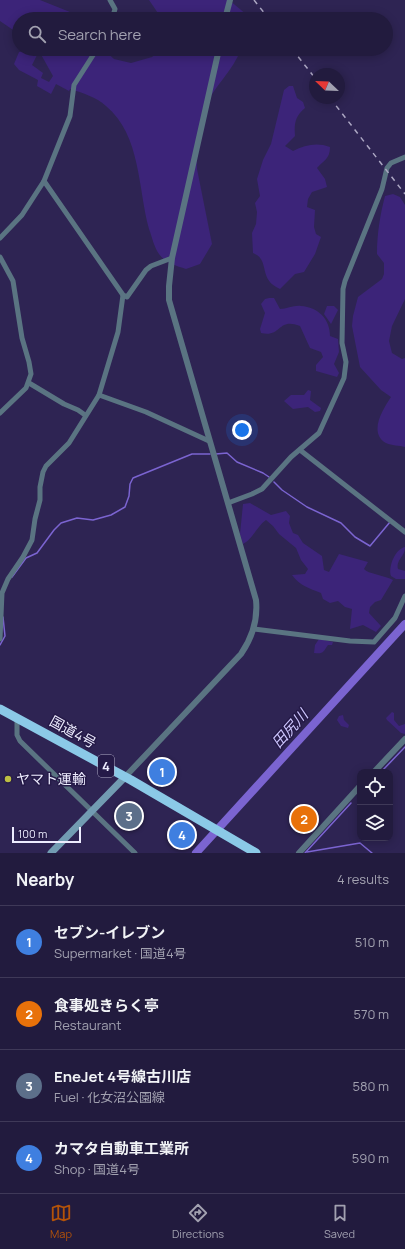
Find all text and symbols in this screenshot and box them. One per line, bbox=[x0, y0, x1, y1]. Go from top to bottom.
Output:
search box bbox=[12, 12, 393, 56]
icon: search bbox=[26, 23, 48, 45]
text: Search here bbox=[58, 24, 141, 45]
north arrow bbox=[309, 68, 345, 104]
your location bbox=[232, 420, 252, 440]
water label: 田尻川 bbox=[267, 703, 314, 752]
street label: 国道4号 bbox=[47, 711, 100, 752]
road number: 4 bbox=[98, 755, 114, 777]
pin: 1 bbox=[149, 757, 175, 787]
place label: ヤマト運輸 bbox=[16, 769, 86, 788]
map controls bbox=[357, 769, 393, 841]
button: locate bbox=[357, 769, 393, 805]
marker: ヤマト運輸 bbox=[3, 774, 13, 784]
pin: 3 bbox=[116, 801, 142, 831]
pin: 2 bbox=[291, 804, 317, 834]
button: layers bbox=[357, 805, 393, 841]
pin: 4 bbox=[169, 820, 195, 850]
scale bar bbox=[12, 825, 81, 844]
text: 100 m bbox=[18, 826, 47, 841]
text: Nearby bbox=[16, 868, 74, 891]
text: 4 results bbox=[337, 870, 389, 888]
text: セブン-イレブン bbox=[54, 922, 165, 943]
text: 1 bbox=[26, 933, 32, 951]
text: 510 m bbox=[355, 933, 389, 951]
text: Supermarket · 国道4号 bbox=[54, 944, 187, 962]
text: 食事処きらく亭 bbox=[54, 995, 159, 1016]
text: 2 bbox=[25, 1005, 33, 1023]
text: 570 m bbox=[353, 1005, 389, 1023]
text: Restaurant bbox=[54, 1016, 121, 1034]
text: EneJet 4号線古川店 bbox=[54, 1066, 191, 1087]
text: 3 bbox=[25, 1077, 33, 1095]
text: 580 m bbox=[352, 1077, 389, 1095]
text: Fuel · 化女沼公園線 bbox=[54, 1088, 165, 1106]
text: カマタ自動車工業所 bbox=[54, 1138, 189, 1159]
text: 4 bbox=[25, 1149, 33, 1167]
text: 590 m bbox=[352, 1149, 389, 1167]
text: Shop · 国道4号 bbox=[54, 1160, 140, 1178]
tab: Map bbox=[50, 1202, 72, 1241]
tab: Directions bbox=[172, 1202, 224, 1241]
tab: Saved bbox=[324, 1202, 355, 1241]

